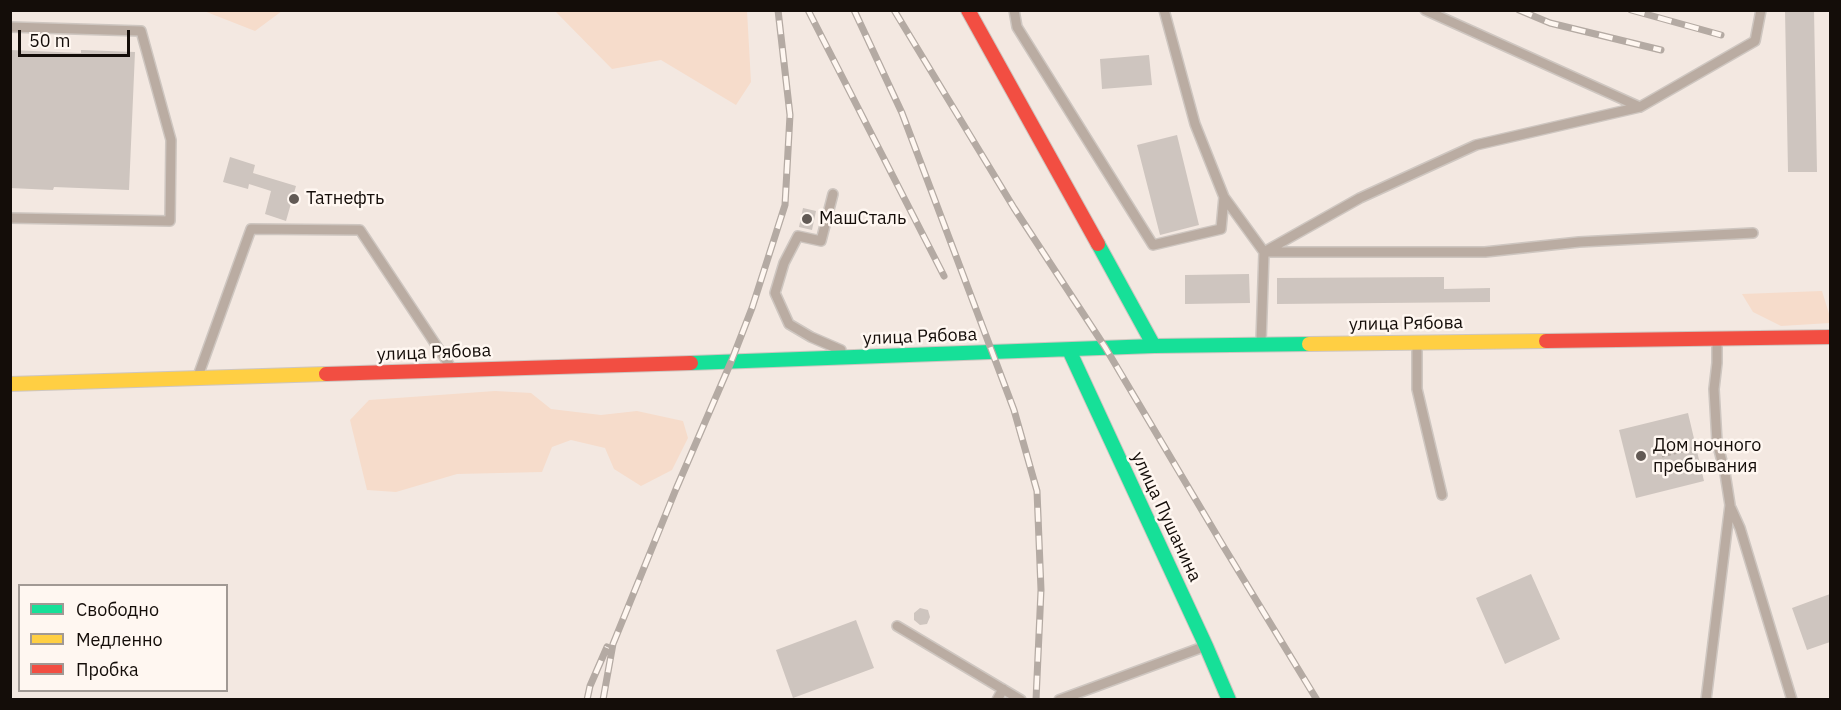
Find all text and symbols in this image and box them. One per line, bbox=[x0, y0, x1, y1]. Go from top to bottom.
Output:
scale bar bbox=[21, 18, 134, 56]
text: 50 m bbox=[29, 29, 71, 52]
place label: Татнефть bbox=[306, 188, 384, 210]
marker: Татнефть bbox=[287, 192, 301, 206]
place label: МашСталь bbox=[819, 208, 906, 230]
marker: МашСталь bbox=[800, 212, 814, 226]
street label: улица Рябова bbox=[1349, 312, 1463, 336]
street label: улица Рябова bbox=[863, 324, 977, 350]
street label: улица Рябова bbox=[377, 340, 491, 366]
place label: Дом ночного пребывания bbox=[1653, 435, 1761, 478]
street label: улица Пушанина bbox=[1126, 449, 1206, 585]
marker: Дом ночного пребывания bbox=[1634, 449, 1648, 463]
legend bbox=[18, 584, 228, 692]
text: Свободно bbox=[76, 598, 159, 621]
text: Медленно bbox=[76, 628, 163, 651]
text: Пробка bbox=[76, 658, 139, 681]

